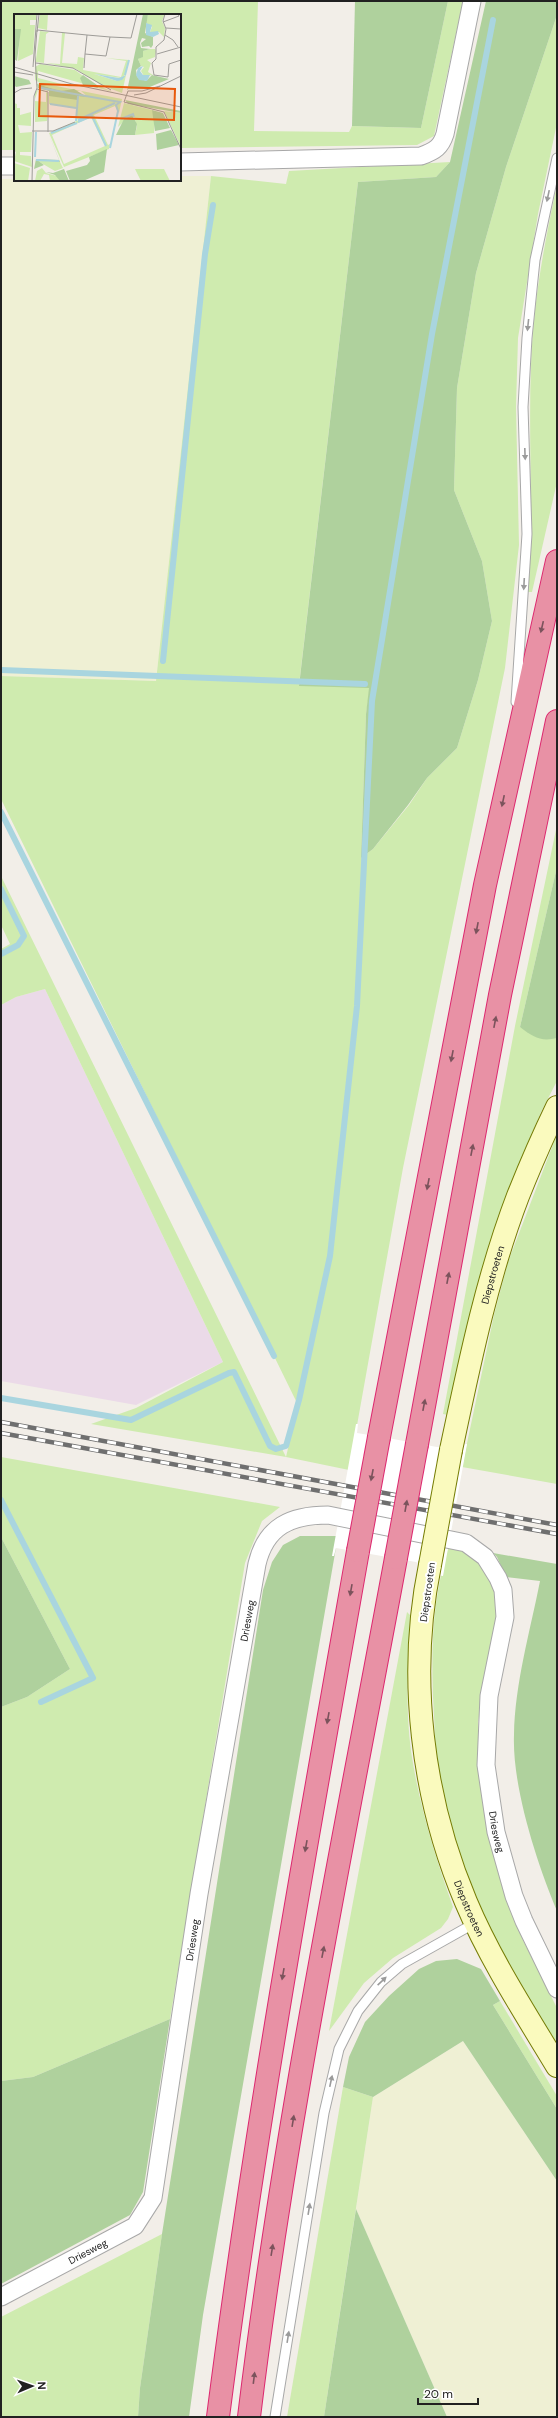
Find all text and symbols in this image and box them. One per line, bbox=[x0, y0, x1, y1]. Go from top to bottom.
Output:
inset map bbox=[14, 14, 181, 181]
one-way arrow bbox=[545, 190, 551, 203]
one-way arrow bbox=[525, 319, 531, 331]
one-way arrow bbox=[522, 448, 528, 461]
one-way arrow bbox=[521, 578, 528, 590]
one-way arrow bbox=[539, 620, 545, 633]
one-way arrow bbox=[499, 795, 505, 807]
one-way arrow bbox=[473, 922, 479, 934]
one-way arrow bbox=[493, 1016, 499, 1028]
one-way arrow bbox=[449, 1050, 455, 1062]
one-way arrow bbox=[469, 1144, 475, 1156]
one-way arrow bbox=[424, 1177, 430, 1190]
street label: Diepstroeten bbox=[478, 1244, 507, 1306]
one-way arrow bbox=[445, 1272, 451, 1284]
one-way arrow bbox=[421, 1399, 427, 1412]
one-way arrow bbox=[369, 1469, 375, 1481]
one-way arrow bbox=[403, 1500, 409, 1512]
street label: Diepstroeten bbox=[417, 1561, 438, 1623]
one-way arrow bbox=[348, 1584, 354, 1596]
street label: Driesweg bbox=[237, 1598, 258, 1643]
one-way arrow bbox=[325, 1712, 331, 1724]
street label: Driesweg bbox=[486, 1810, 508, 1855]
one-way arrow bbox=[302, 1840, 308, 1852]
street label: Diepstroeten bbox=[451, 1879, 487, 1939]
street label: Driesweg bbox=[183, 1918, 202, 1962]
one-way arrow bbox=[320, 1946, 326, 1958]
one-way arrow bbox=[280, 1968, 286, 1980]
one-way arrow bbox=[378, 1977, 387, 1986]
one-way arrow bbox=[328, 2075, 334, 2087]
one-way arrow bbox=[291, 2115, 297, 2127]
one-way arrow bbox=[306, 2203, 312, 2215]
street label: Driesweg bbox=[66, 2236, 110, 2267]
one-way arrow bbox=[270, 2244, 276, 2256]
one-way arrow bbox=[285, 2331, 291, 2343]
north arrow bbox=[12, 2366, 52, 2406]
one-way arrow bbox=[251, 2372, 257, 2384]
scale bar bbox=[418, 2380, 478, 2406]
text: N bbox=[35, 2381, 49, 2390]
text: 20 m bbox=[424, 2386, 453, 2402]

